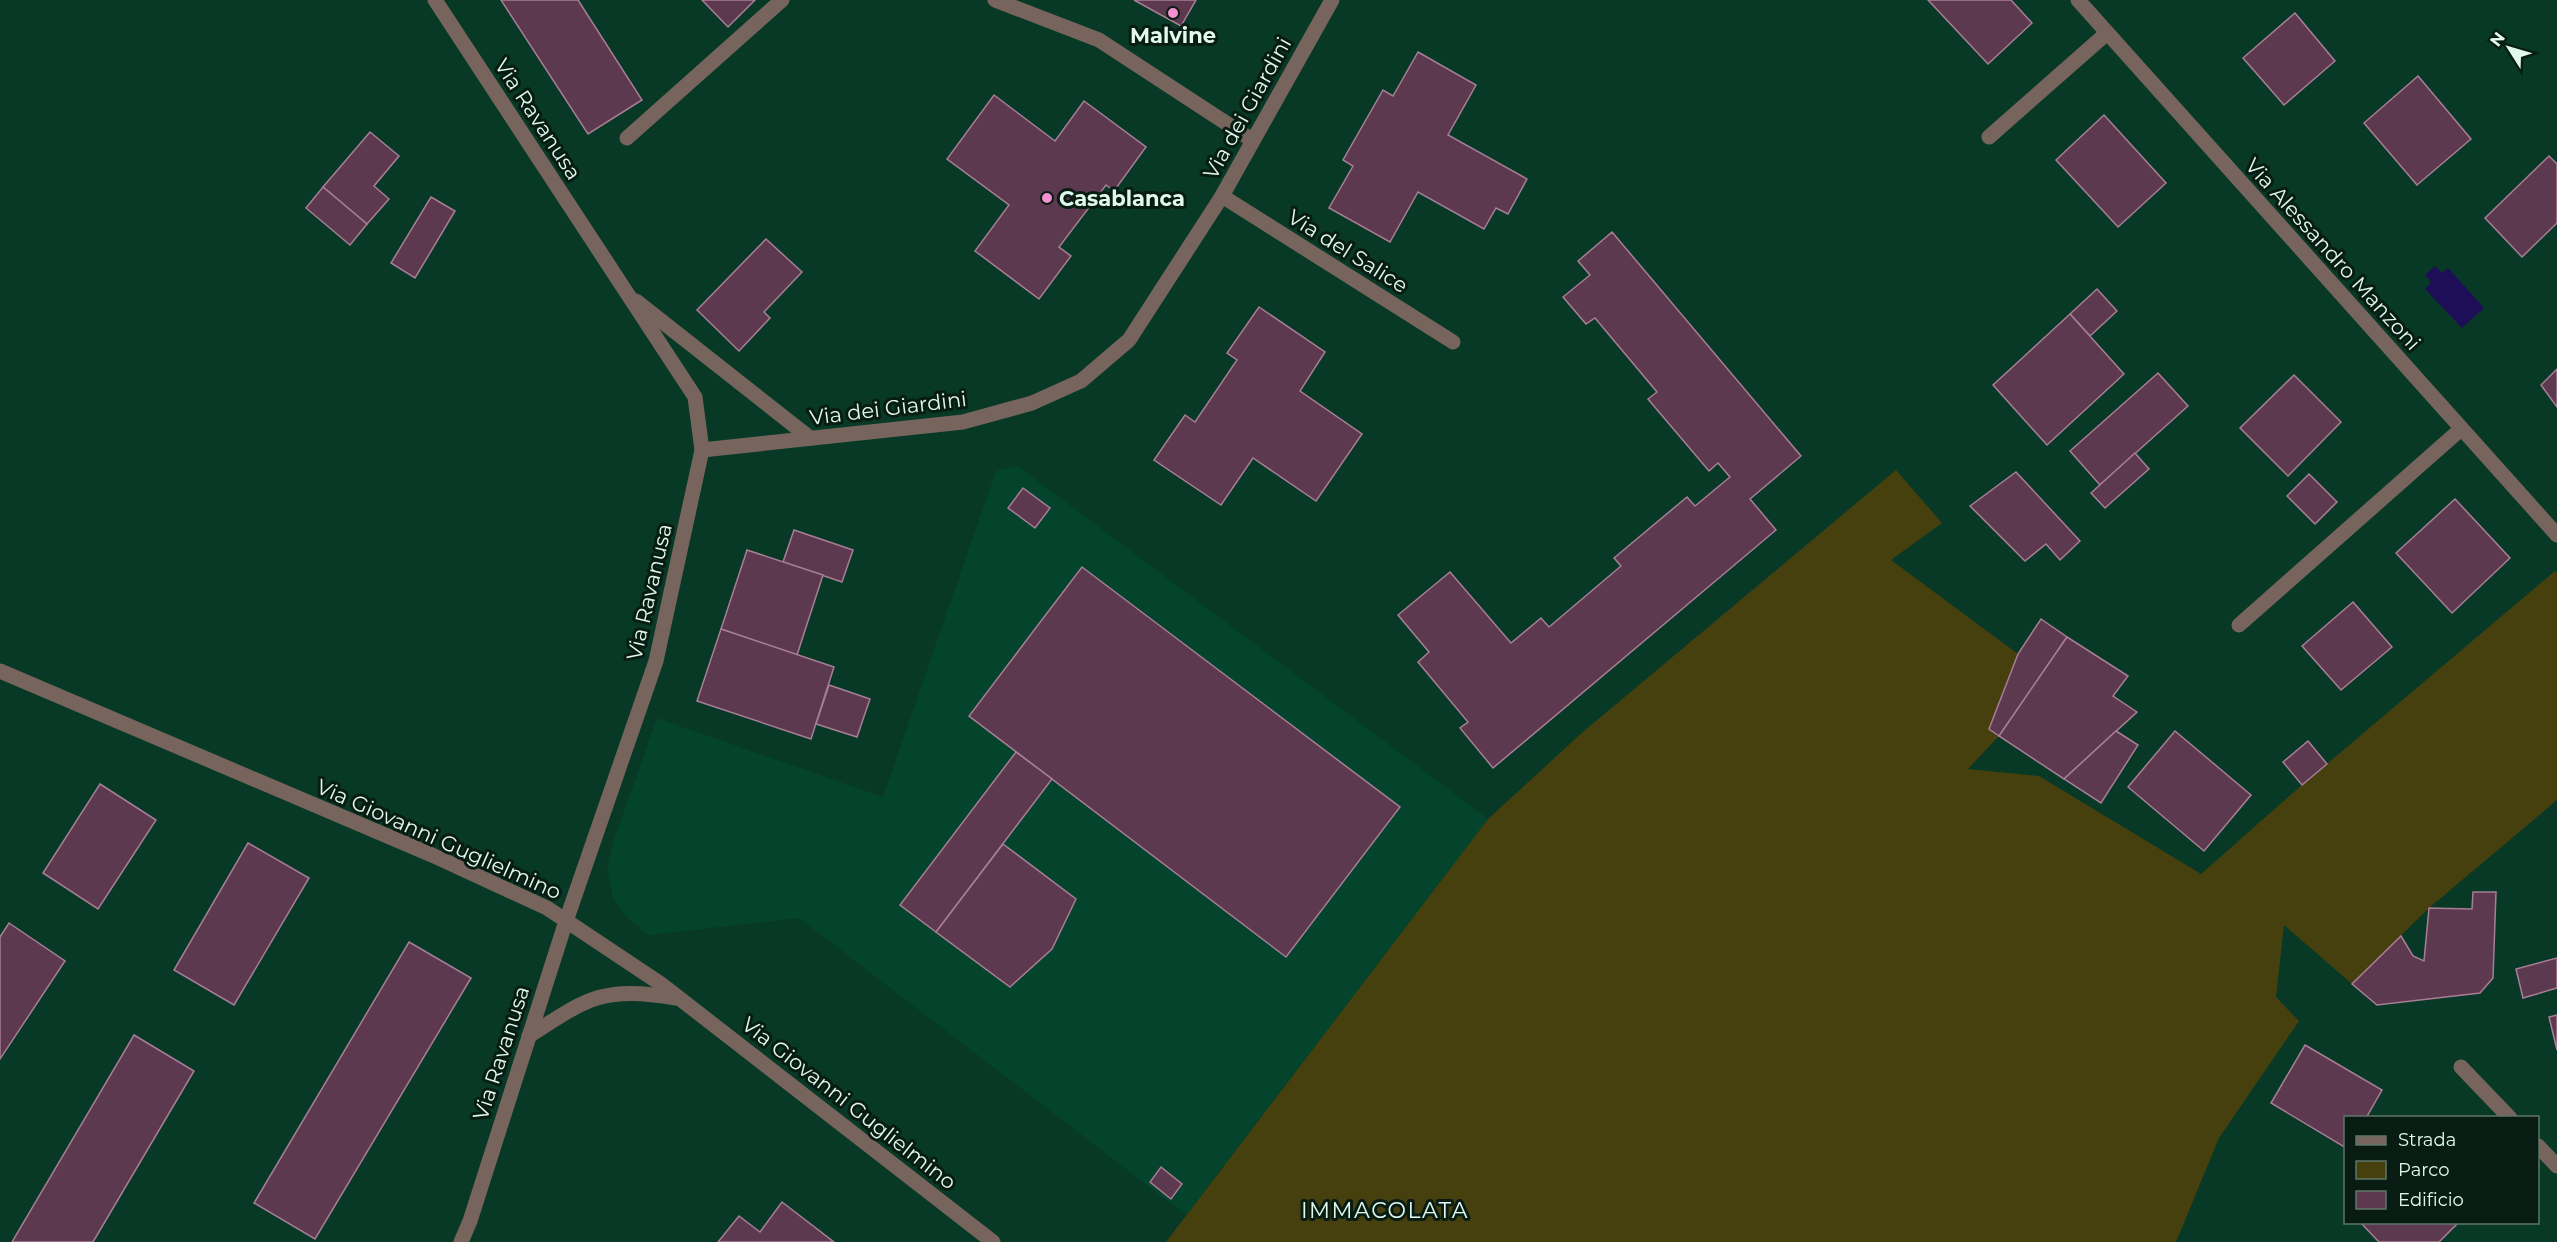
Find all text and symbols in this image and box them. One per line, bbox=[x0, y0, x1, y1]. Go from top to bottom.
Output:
marker: Malvine bbox=[1166, 6, 1180, 20]
north arrow bbox=[2479, 18, 2539, 78]
place label: Malvine bbox=[1130, 23, 1216, 48]
text: N bbox=[2486, 28, 2509, 50]
street label: Via dei Giardini bbox=[1198, 33, 1296, 183]
street label: Via Ravanusa bbox=[490, 54, 586, 184]
street label: Via Alessandro Manzoni bbox=[2240, 153, 2426, 355]
place label: Casablanca bbox=[1059, 186, 1185, 211]
marker: Casablanca bbox=[1040, 191, 1054, 205]
street label: Via del Salice bbox=[1283, 204, 1413, 298]
street label: Via dei Giardini bbox=[808, 386, 968, 430]
street label: Via Ravanusa bbox=[621, 521, 677, 663]
street label: Via Giovanni Guglielmino bbox=[313, 774, 565, 904]
street label: Via Ravanusa bbox=[468, 983, 534, 1123]
street label: Via Giovanni Guglielmino bbox=[737, 1012, 961, 1194]
legend bbox=[2344, 1116, 2539, 1224]
text: Strada bbox=[2398, 1129, 2456, 1151]
text: Parco bbox=[2398, 1159, 2450, 1181]
text: Edificio bbox=[2398, 1189, 2464, 1211]
district label: IMMACOLATA bbox=[1301, 1197, 1469, 1224]

